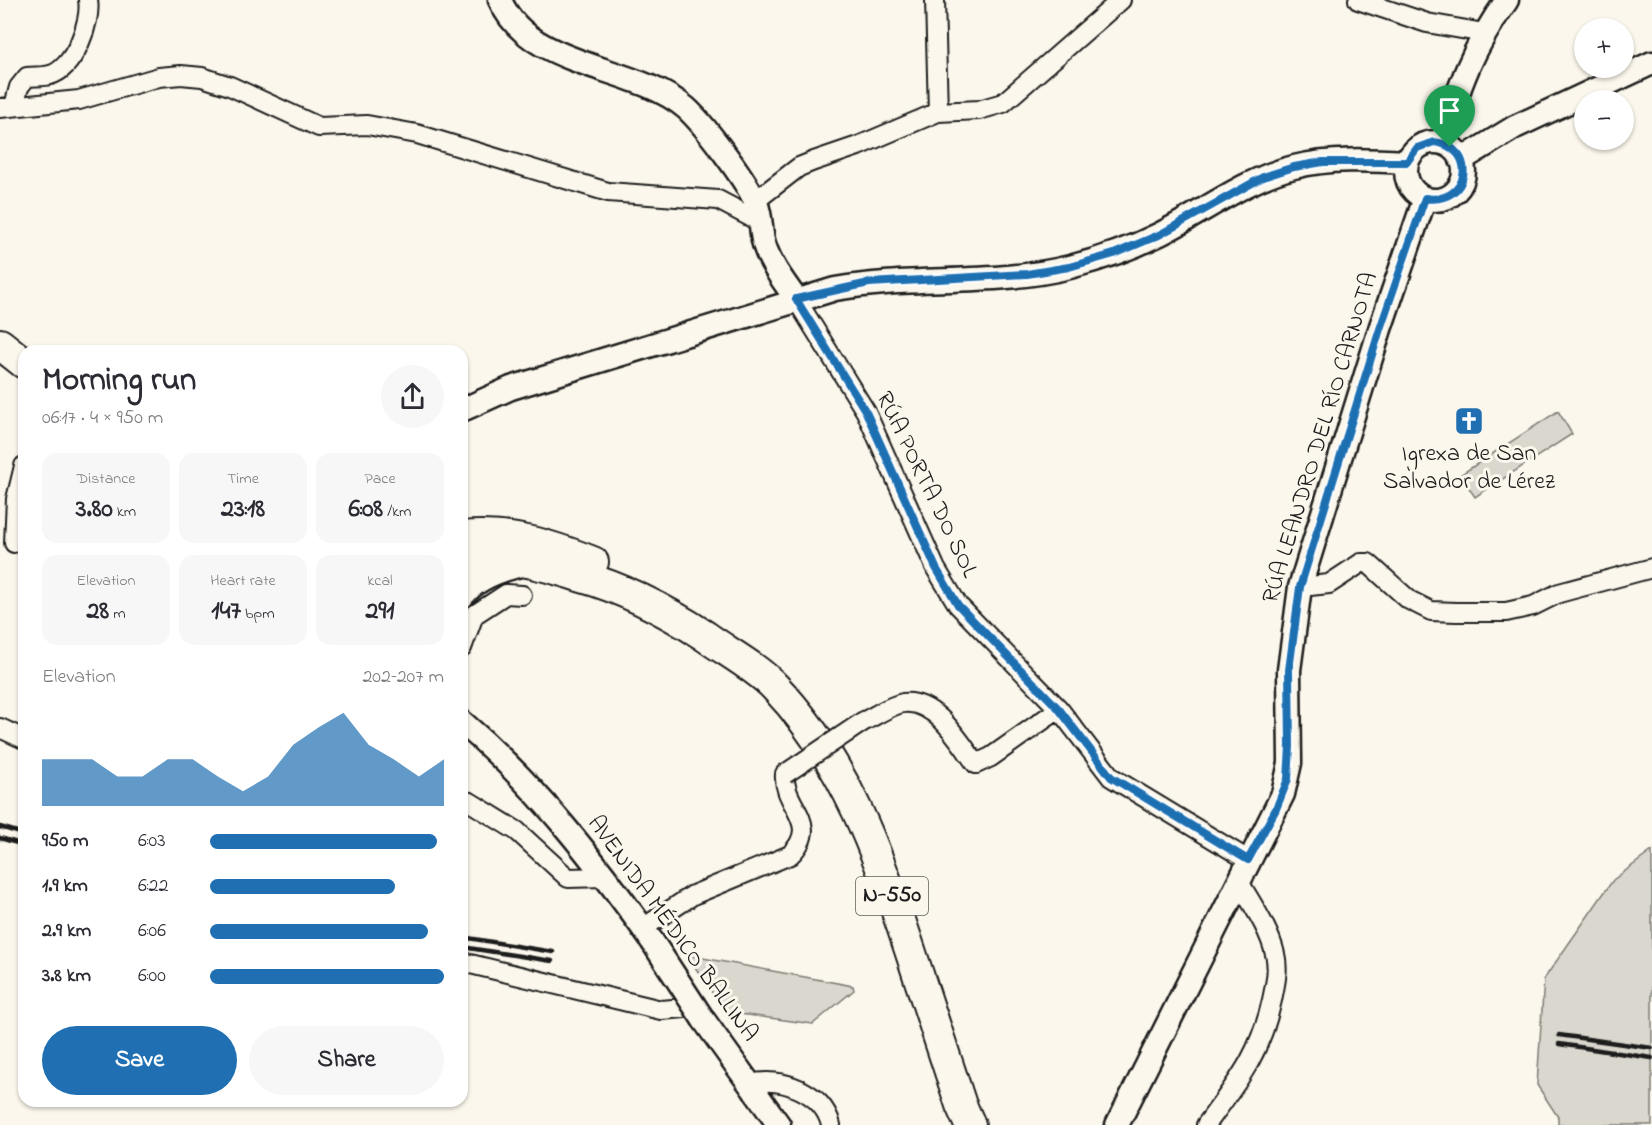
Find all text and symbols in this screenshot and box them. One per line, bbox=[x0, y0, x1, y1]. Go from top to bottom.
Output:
map controls bbox=[1574, 18, 1634, 150]
button: + bbox=[1574, 18, 1634, 78]
pin bbox=[1424, 85, 1475, 147]
button: − bbox=[1574, 90, 1634, 150]
icon: arrive bbox=[1433, 94, 1466, 127]
street label: RÚA LEANDRO DEL RÍO CARNOTA bbox=[1254, 268, 1388, 608]
text: Morning run bbox=[42, 357, 196, 405]
button: share bbox=[381, 365, 444, 428]
street label: RÚA PORTA DO SOL bbox=[866, 386, 986, 584]
text: 06:17 · 4 × 950 m bbox=[42, 404, 163, 433]
church icon: Igrexa de San Salvador de Lérez bbox=[1453, 405, 1485, 437]
place label: Igrexa de San Salvador de Lérez bbox=[1383, 437, 1556, 500]
text: Distance bbox=[77, 467, 135, 491]
text: Time bbox=[227, 467, 259, 491]
text: Pace bbox=[364, 467, 396, 491]
text: 3.80 bbox=[76, 491, 113, 529]
text: 23:18 bbox=[221, 491, 265, 529]
text: 6:08 bbox=[348, 491, 383, 529]
text: km bbox=[113, 500, 136, 524]
text: /km bbox=[383, 500, 412, 524]
text: Elevation bbox=[77, 569, 135, 593]
text: Heart rate bbox=[210, 569, 276, 593]
text: kcal bbox=[367, 569, 393, 593]
text: 28 bbox=[86, 593, 109, 631]
text: 147 bbox=[211, 593, 241, 631]
text: 291 bbox=[365, 593, 395, 631]
text: m bbox=[109, 602, 126, 626]
text: bpm bbox=[241, 602, 275, 626]
text: Elevation bbox=[42, 663, 116, 692]
text: 202–207 m bbox=[362, 663, 444, 692]
street label: AVENIDA MÉDICO BALLINA bbox=[578, 808, 766, 1050]
text: 950 m bbox=[42, 827, 89, 856]
text: 6:03 bbox=[138, 827, 165, 856]
text: 1.9 km bbox=[42, 872, 88, 901]
text: 6:22 bbox=[138, 872, 168, 901]
road number: N-550 bbox=[856, 877, 928, 915]
text: 2.9 km bbox=[42, 917, 91, 946]
text: 6:06 bbox=[138, 917, 166, 946]
text: 3.8 km bbox=[42, 962, 91, 991]
text: 6:00 bbox=[138, 962, 166, 991]
button: Save bbox=[42, 1026, 237, 1095]
button: Share bbox=[249, 1026, 444, 1095]

